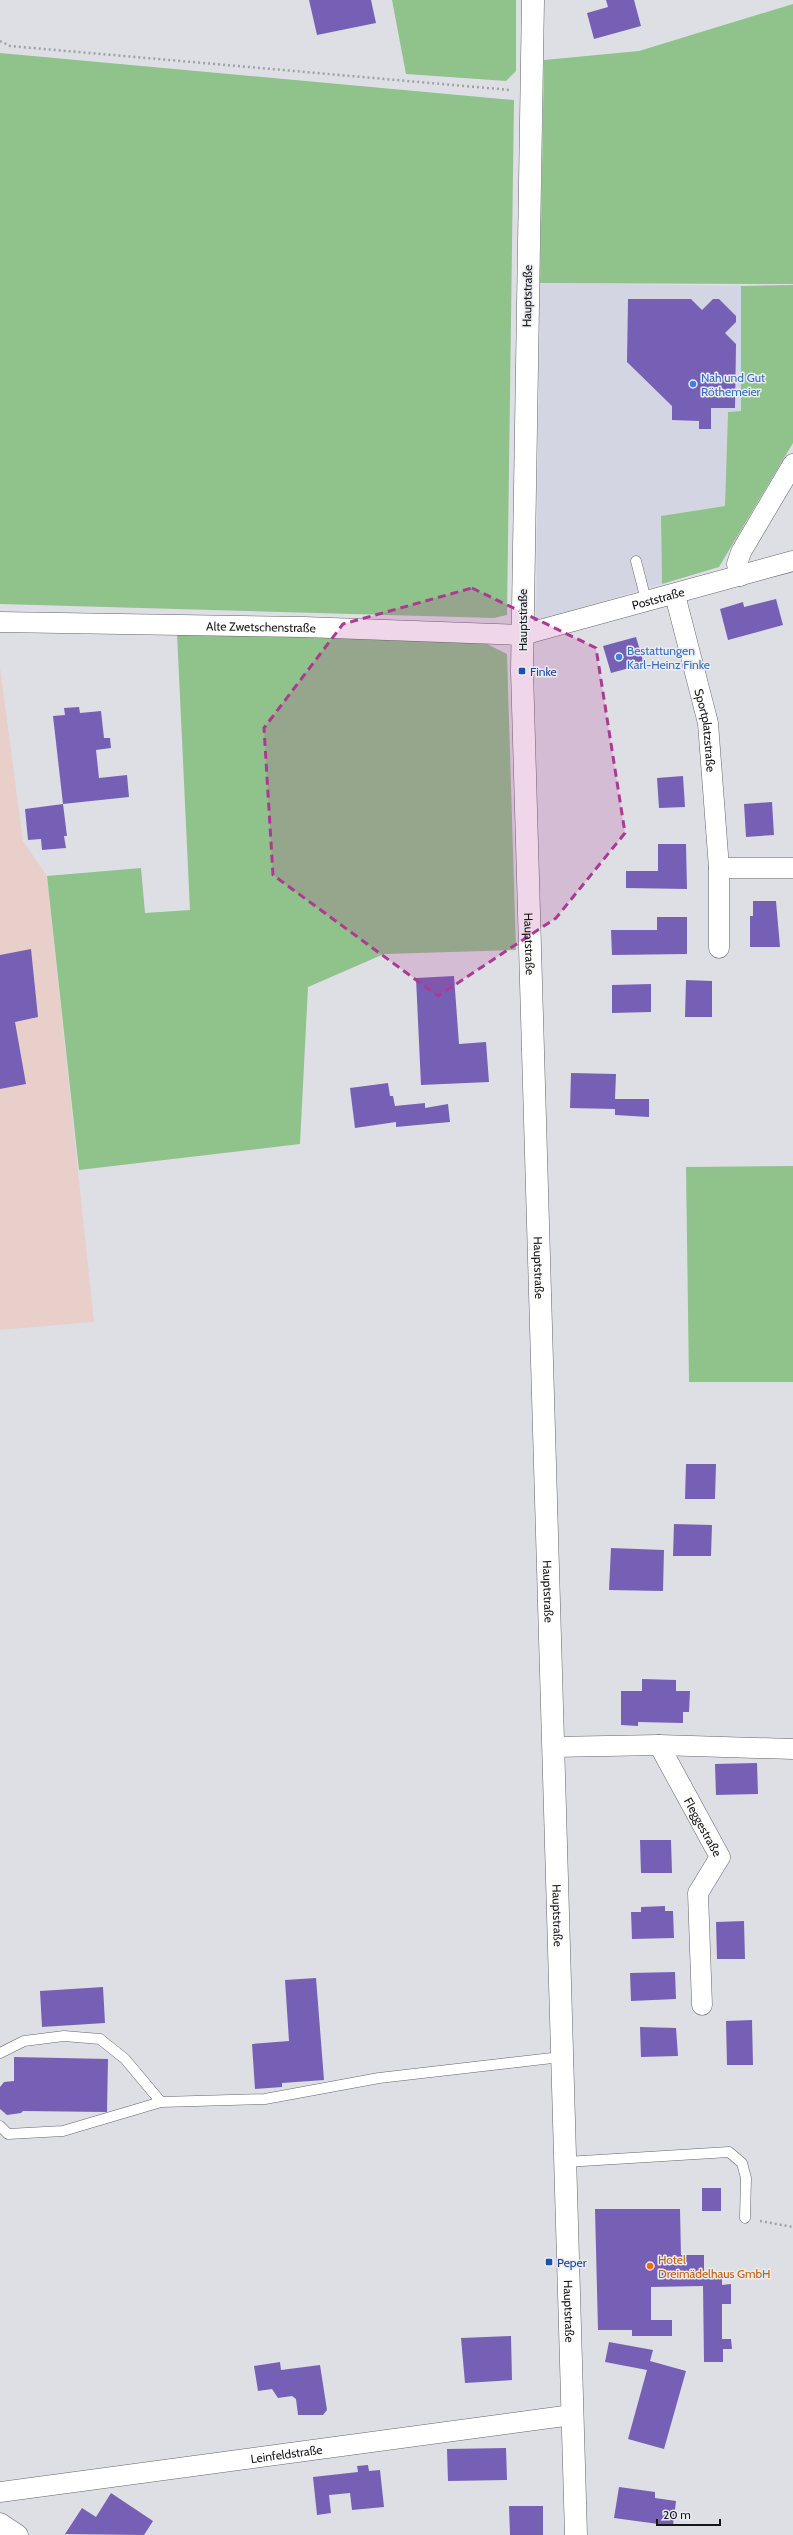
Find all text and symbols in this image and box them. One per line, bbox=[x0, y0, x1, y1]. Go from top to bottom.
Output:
street label: Hauptstraße bbox=[519, 265, 535, 327]
place label: Nah und Gut Röthemeier bbox=[701, 370, 765, 399]
marker: Nah und Gut Röthemeier bbox=[688, 379, 698, 389]
street label: Poststraße bbox=[630, 584, 686, 612]
street label: Hauptstraße bbox=[515, 589, 530, 651]
street label: Alte Zwetschenstraße bbox=[206, 618, 316, 635]
place label: Bestattungen Karl-Heinz Finke bbox=[627, 643, 710, 672]
marker: Bestattungen Karl-Heinz Finke bbox=[614, 652, 624, 662]
place label: Finke bbox=[530, 664, 557, 679]
marker: Finke bbox=[517, 666, 527, 676]
street label: Sportplatzstraße bbox=[692, 687, 719, 772]
street label: Hauptstraße bbox=[521, 912, 538, 975]
street label: Hauptstraße bbox=[531, 1236, 548, 1299]
street label: Hauptstraße bbox=[540, 1560, 557, 1623]
street label: Fleggestraße bbox=[681, 1795, 726, 1859]
street label: Hauptstraße bbox=[550, 1884, 566, 1947]
place label: Hotel Dreimädelhaus GmbH bbox=[658, 2252, 771, 2281]
place label: Peper bbox=[557, 2255, 587, 2270]
marker: Peper bbox=[544, 2257, 554, 2267]
marker: Hotel Dreimädelhaus GmbH bbox=[645, 2261, 655, 2271]
street label: Hauptstraße bbox=[561, 2280, 578, 2343]
street label: Leinfeldstraße bbox=[250, 2441, 323, 2466]
scale bar bbox=[657, 2501, 720, 2527]
text: 20 m bbox=[663, 2507, 691, 2522]

